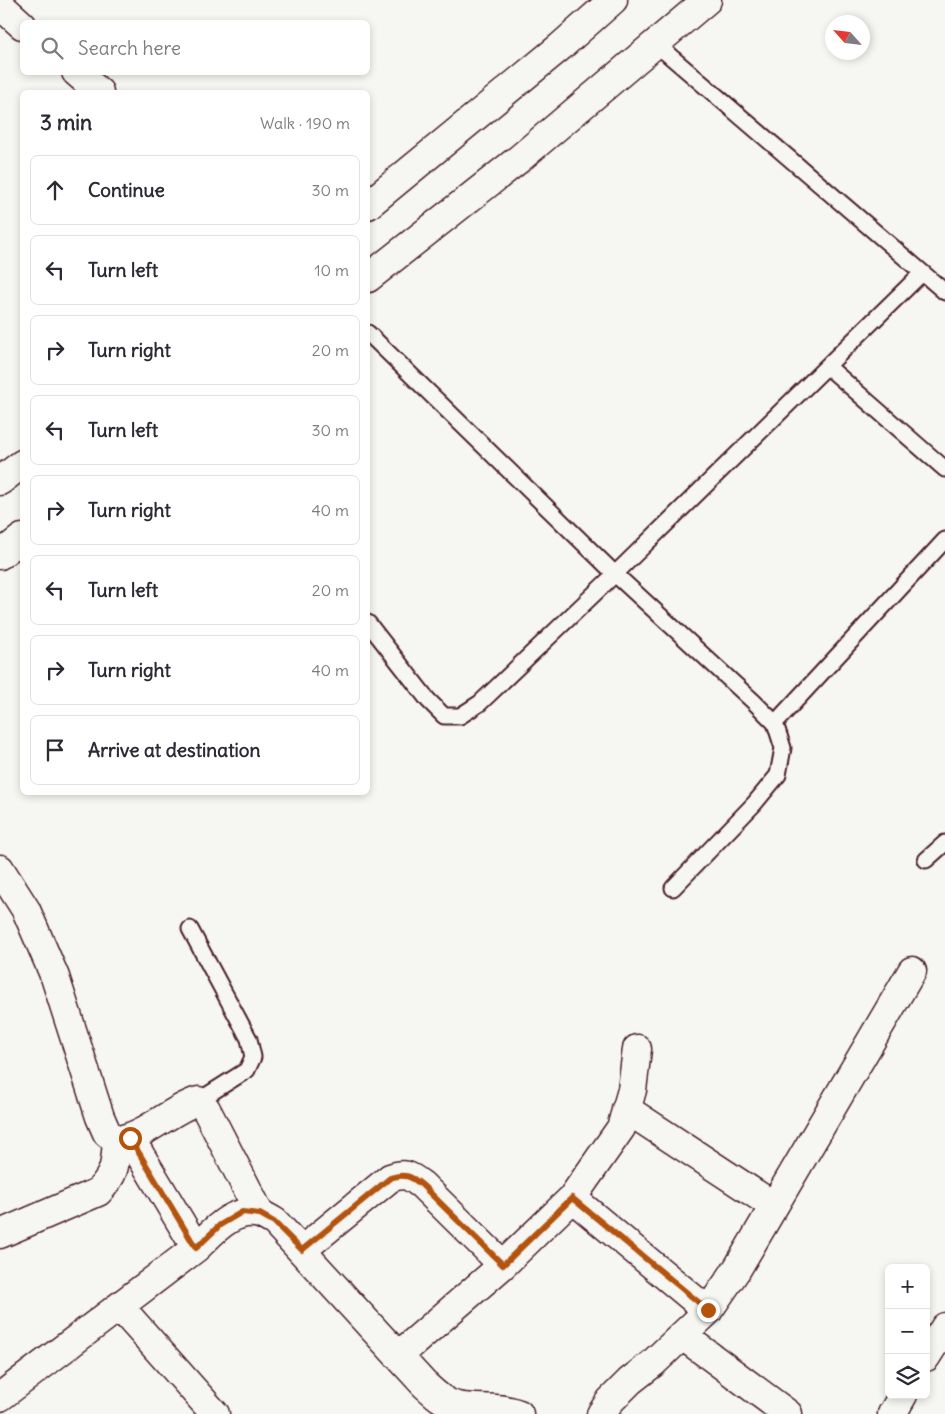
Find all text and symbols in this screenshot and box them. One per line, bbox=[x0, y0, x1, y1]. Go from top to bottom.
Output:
north arrow bbox=[825, 15, 870, 60]
search box bbox=[20, 20, 370, 75]
icon: search bbox=[38, 34, 66, 62]
text: Search here bbox=[78, 36, 181, 60]
text: 3 min bbox=[40, 109, 92, 136]
text: Walk · 190 m bbox=[260, 113, 350, 133]
icon: ahead bbox=[41, 176, 69, 204]
text: Continue bbox=[88, 178, 165, 202]
text: 30 m bbox=[312, 180, 349, 200]
icon: left bbox=[41, 256, 69, 284]
text: Turn left bbox=[88, 258, 158, 282]
text: 10 m bbox=[314, 260, 349, 280]
icon: right bbox=[41, 336, 69, 364]
text: Turn right bbox=[88, 338, 171, 362]
text: 20 m bbox=[312, 340, 349, 360]
icon: left bbox=[41, 416, 69, 444]
text: Turn left bbox=[88, 418, 158, 442]
text: 30 m bbox=[312, 420, 349, 440]
icon: right bbox=[41, 496, 69, 524]
text: Turn right bbox=[88, 498, 171, 522]
text: 40 m bbox=[311, 500, 349, 520]
icon: left bbox=[41, 576, 69, 604]
text: Turn left bbox=[88, 578, 158, 602]
text: 20 m bbox=[312, 580, 349, 600]
icon: right bbox=[41, 656, 69, 684]
text: Turn right bbox=[88, 658, 171, 682]
text: 40 m bbox=[311, 660, 349, 680]
icon: arrive bbox=[41, 736, 69, 764]
text: Arrive at destination bbox=[88, 738, 261, 762]
route start bbox=[119, 1127, 142, 1150]
map controls bbox=[885, 1264, 930, 1399]
button: + bbox=[885, 1264, 930, 1309]
route end bbox=[697, 1299, 720, 1322]
button: − bbox=[885, 1309, 930, 1354]
button: layers bbox=[885, 1354, 930, 1399]

